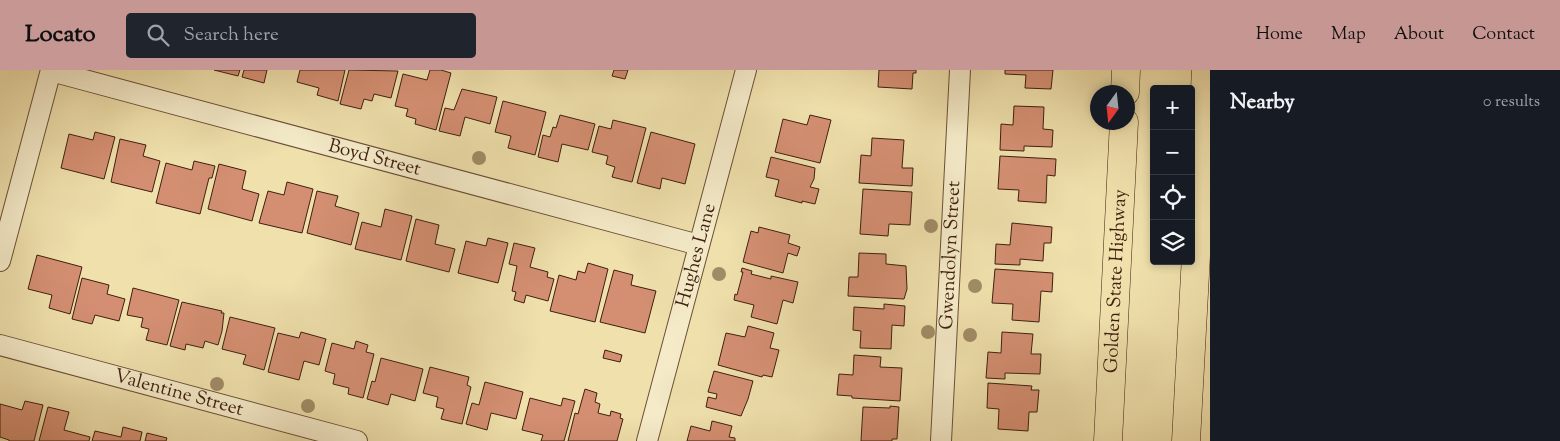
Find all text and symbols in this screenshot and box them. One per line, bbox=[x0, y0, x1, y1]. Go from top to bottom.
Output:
search box bbox=[126, 13, 476, 58]
text: Locato bbox=[25, 18, 96, 52]
icon: search bbox=[144, 21, 172, 49]
text: Search here bbox=[184, 22, 279, 49]
text: Home bbox=[1256, 22, 1303, 48]
text: Map bbox=[1331, 22, 1366, 48]
text: About bbox=[1394, 22, 1444, 48]
text: Contact bbox=[1472, 22, 1535, 48]
north arrow bbox=[1090, 85, 1135, 130]
map controls bbox=[1150, 85, 1195, 265]
button: + bbox=[1150, 85, 1195, 130]
text: Nearby bbox=[1230, 88, 1295, 118]
text: 0 results bbox=[1483, 91, 1540, 114]
button: − bbox=[1150, 130, 1195, 175]
street label: Boyd Street bbox=[325, 133, 424, 183]
button: locate bbox=[1150, 175, 1195, 220]
street label: Gwendolyn Street bbox=[933, 180, 968, 330]
street label: Golden State Highway bbox=[1098, 188, 1134, 374]
street label: Hughes Lane bbox=[670, 200, 723, 311]
button: layers bbox=[1150, 220, 1195, 265]
street label: Valentine Street bbox=[111, 363, 247, 423]

